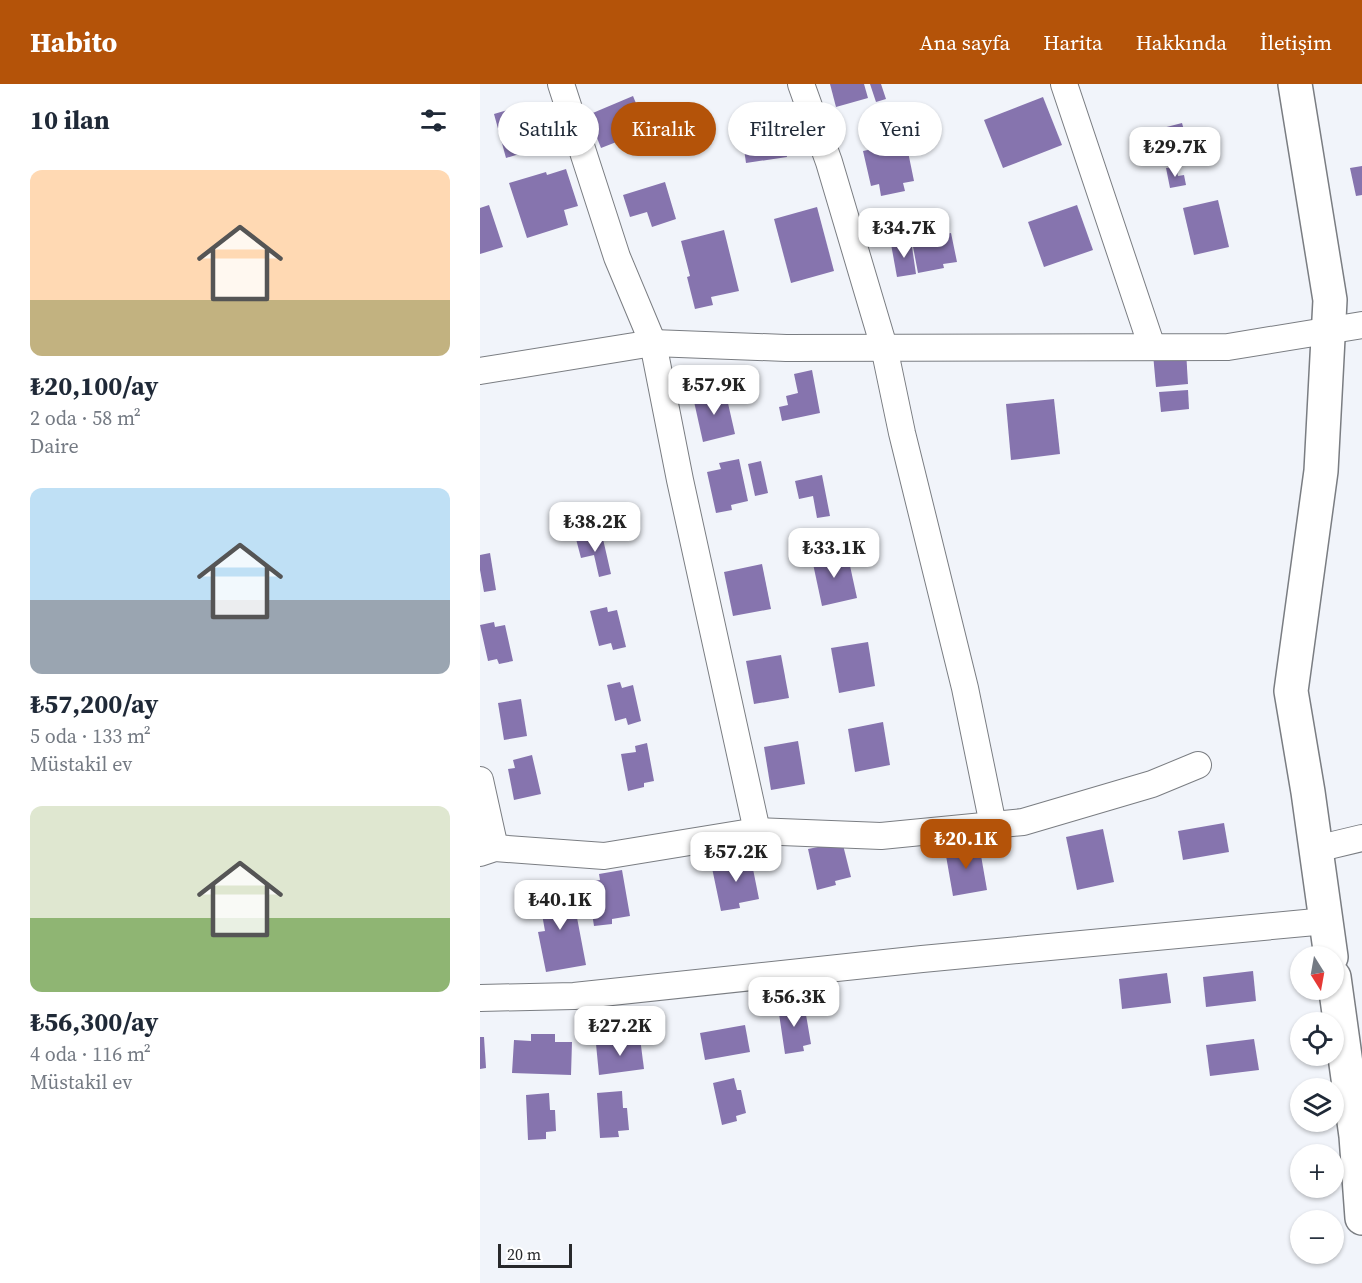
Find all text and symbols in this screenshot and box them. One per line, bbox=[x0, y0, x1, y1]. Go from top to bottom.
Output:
text: Habito bbox=[30, 23, 117, 61]
text: Ana sayfa bbox=[920, 28, 1010, 57]
text: Harita bbox=[1043, 28, 1103, 57]
text: Hakkında bbox=[1136, 28, 1227, 57]
text: İletişim bbox=[1260, 28, 1332, 57]
text: 10 ilan bbox=[30, 102, 110, 138]
chip: Satılık bbox=[498, 102, 599, 156]
chip: Kiralık bbox=[611, 102, 716, 156]
chip: Filtreler bbox=[728, 102, 846, 156]
chip: Yeni bbox=[858, 102, 942, 156]
icon: filters bbox=[417, 104, 450, 137]
pin: ₺29.7K bbox=[1126, 127, 1224, 178]
text: ₺29.7K bbox=[1143, 132, 1207, 160]
pin: ₺34.7K bbox=[855, 208, 953, 259]
icon: home bbox=[186, 209, 294, 317]
text: ₺34.7K bbox=[872, 213, 936, 241]
pin: ₺57.9K bbox=[665, 365, 763, 416]
text: ₺20,100/ay bbox=[30, 368, 158, 404]
text: ₺57.9K bbox=[682, 370, 746, 398]
text: 2 oda · 58 m² bbox=[30, 404, 141, 432]
text: Daire bbox=[30, 432, 79, 460]
pin: ₺38.2K bbox=[546, 502, 644, 553]
text: ₺38.2K bbox=[563, 507, 627, 535]
icon: home bbox=[186, 527, 294, 635]
pin: ₺33.1K bbox=[785, 528, 883, 579]
text: ₺33.1K bbox=[802, 533, 866, 561]
text: ₺57,200/ay bbox=[30, 686, 158, 722]
text: 5 oda · 133 m² bbox=[30, 722, 151, 750]
text: Müstakil ev bbox=[30, 750, 132, 778]
pin: ₺20.1K bbox=[917, 819, 1015, 870]
text: ₺20.1K bbox=[934, 824, 998, 852]
pin: ₺57.2K bbox=[687, 832, 785, 883]
text: ₺57.2K bbox=[704, 837, 768, 865]
icon: home bbox=[186, 845, 294, 953]
pin: ₺40.1K bbox=[511, 880, 609, 931]
text: ₺40.1K bbox=[528, 885, 592, 913]
north arrow bbox=[1290, 946, 1344, 1000]
map controls bbox=[1290, 946, 1344, 1264]
pin: ₺56.3K bbox=[745, 977, 843, 1028]
text: ₺56.3K bbox=[762, 982, 826, 1010]
text: ₺56,300/ay bbox=[30, 1004, 158, 1040]
pin: ₺27.2K bbox=[571, 1006, 669, 1057]
text: ₺27.2K bbox=[588, 1011, 652, 1039]
button: locate bbox=[1290, 1012, 1344, 1066]
text: 4 oda · 116 m² bbox=[30, 1040, 151, 1068]
text: Müstakil ev bbox=[30, 1068, 132, 1096]
button: layers bbox=[1290, 1078, 1344, 1132]
button: + bbox=[1290, 1144, 1344, 1198]
button: − bbox=[1290, 1210, 1344, 1264]
scale bar bbox=[498, 1241, 572, 1268]
text: 20 m bbox=[507, 1243, 541, 1265]

